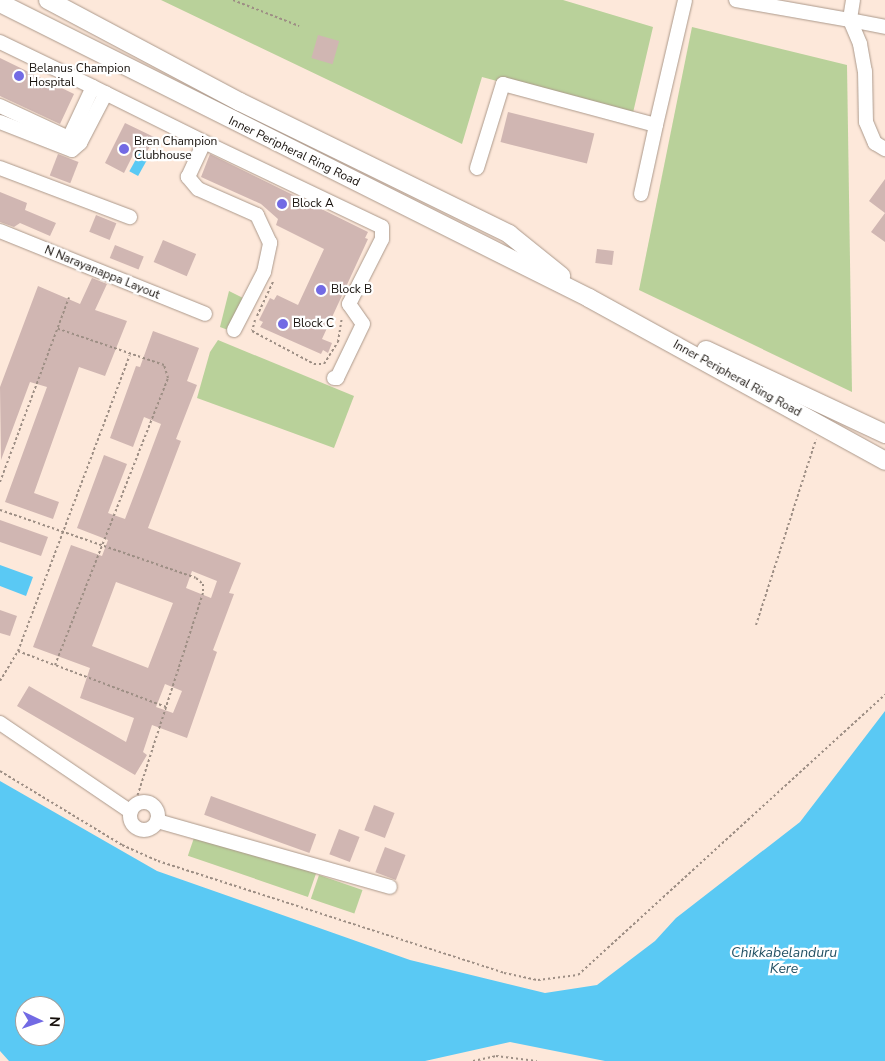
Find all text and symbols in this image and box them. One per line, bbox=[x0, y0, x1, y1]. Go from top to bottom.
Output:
place label: Belanus Champion Hospital bbox=[29, 62, 131, 90]
marker: Belanus Champion Hospital bbox=[13, 70, 25, 82]
street label: Inner Peripheral Ring Road bbox=[226, 114, 362, 190]
place label: Bren Champion Clubhouse bbox=[134, 135, 217, 163]
marker: Bren Champion Clubhouse bbox=[118, 143, 130, 155]
place label: Block A bbox=[292, 197, 334, 211]
marker: Block A bbox=[276, 198, 288, 210]
street label: N Narayanappa Layout bbox=[42, 243, 162, 303]
place label: Block B bbox=[331, 283, 372, 297]
marker: Block B bbox=[315, 284, 327, 296]
place label: Block C bbox=[293, 317, 334, 331]
marker: Block C bbox=[277, 318, 289, 330]
street label: Inner Peripheral Ring Road bbox=[670, 338, 804, 420]
water label: Chikkabelanduru Kere bbox=[731, 945, 837, 978]
north arrow bbox=[15, 996, 65, 1046]
text: N bbox=[45, 1016, 64, 1027]

